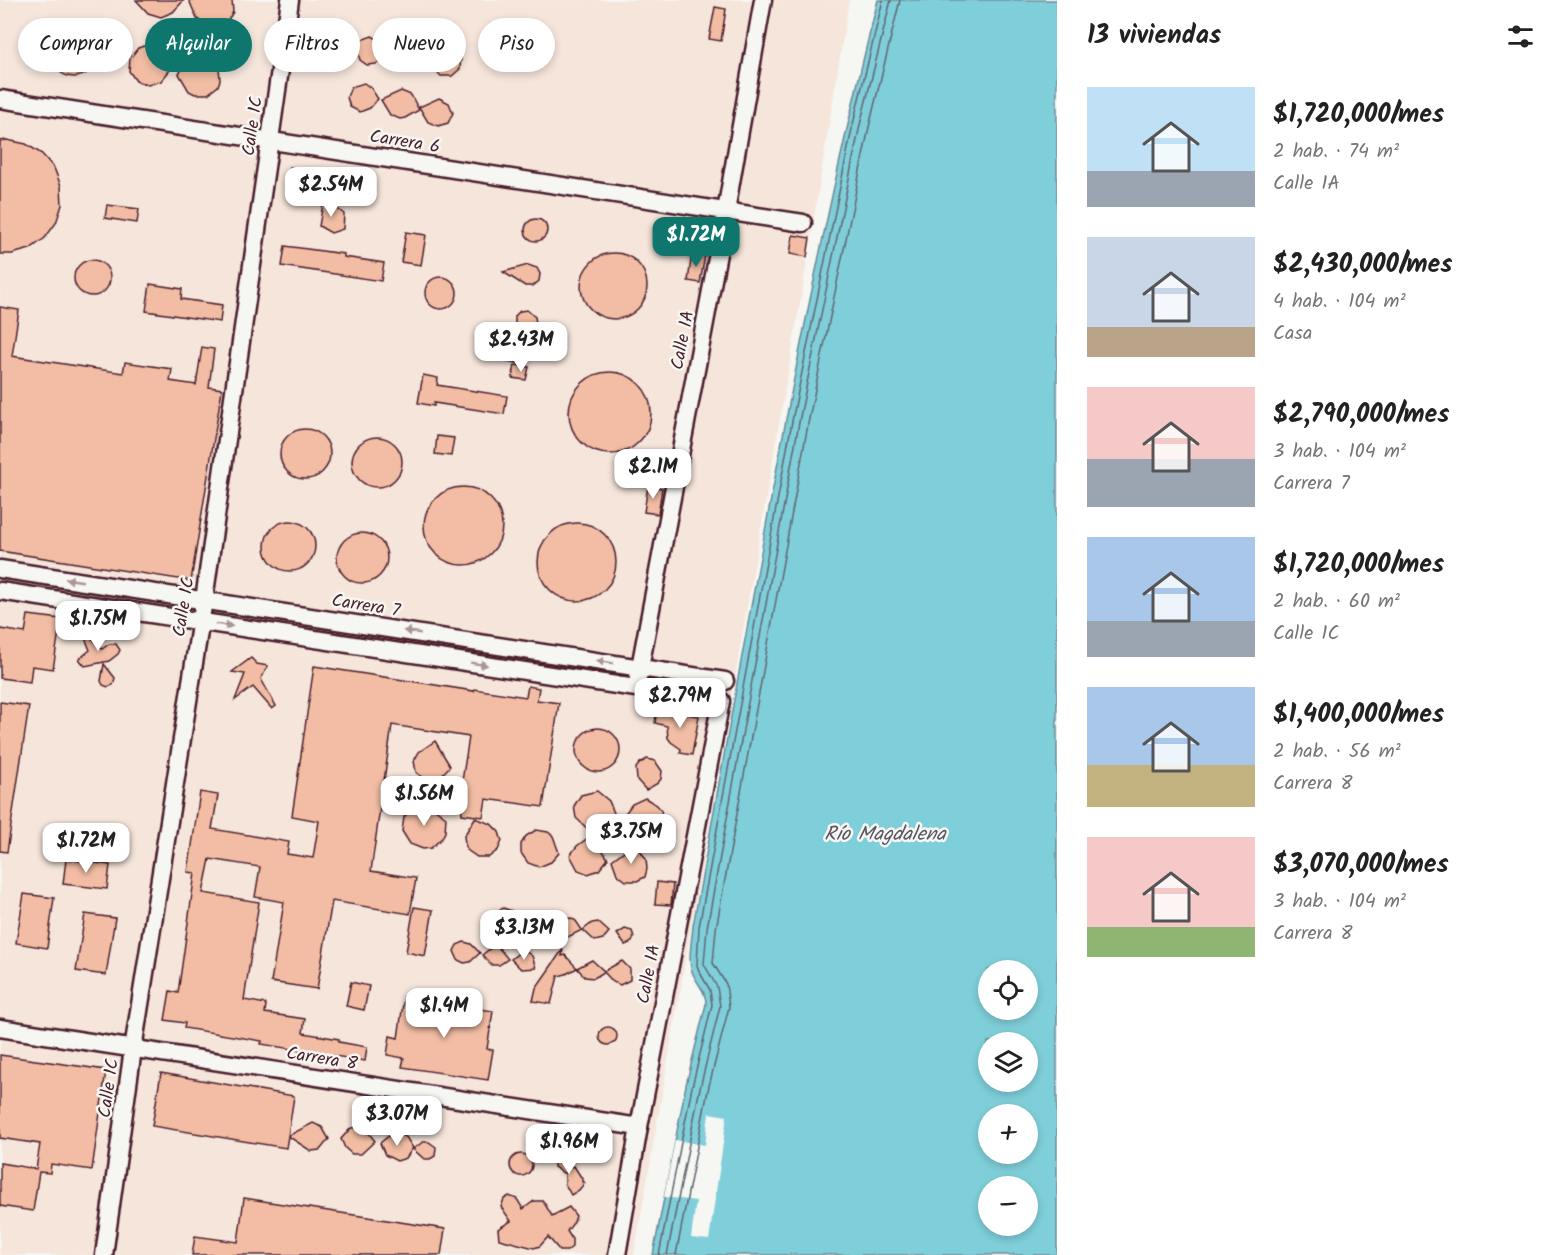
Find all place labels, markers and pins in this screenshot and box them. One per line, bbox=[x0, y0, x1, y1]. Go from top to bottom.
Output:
pin: $2.54M bbox=[282, 167, 380, 218]
pin: $1.72M bbox=[647, 217, 745, 268]
pin: $2.43M bbox=[472, 322, 570, 373]
pin: $2.1M bbox=[611, 449, 695, 500]
pin: $1.75M bbox=[49, 601, 147, 652]
pin: $2.79M bbox=[631, 678, 729, 729]
pin: $1.56M bbox=[375, 776, 473, 827]
pin: $3.75M bbox=[582, 814, 680, 865]
pin: $1.72M bbox=[37, 823, 135, 874]
pin: $3.13M bbox=[475, 910, 573, 961]
pin: $1.4M bbox=[402, 988, 486, 1039]
pin: $3.07M bbox=[348, 1096, 446, 1147]
pin: $1.96M bbox=[520, 1124, 618, 1175]

